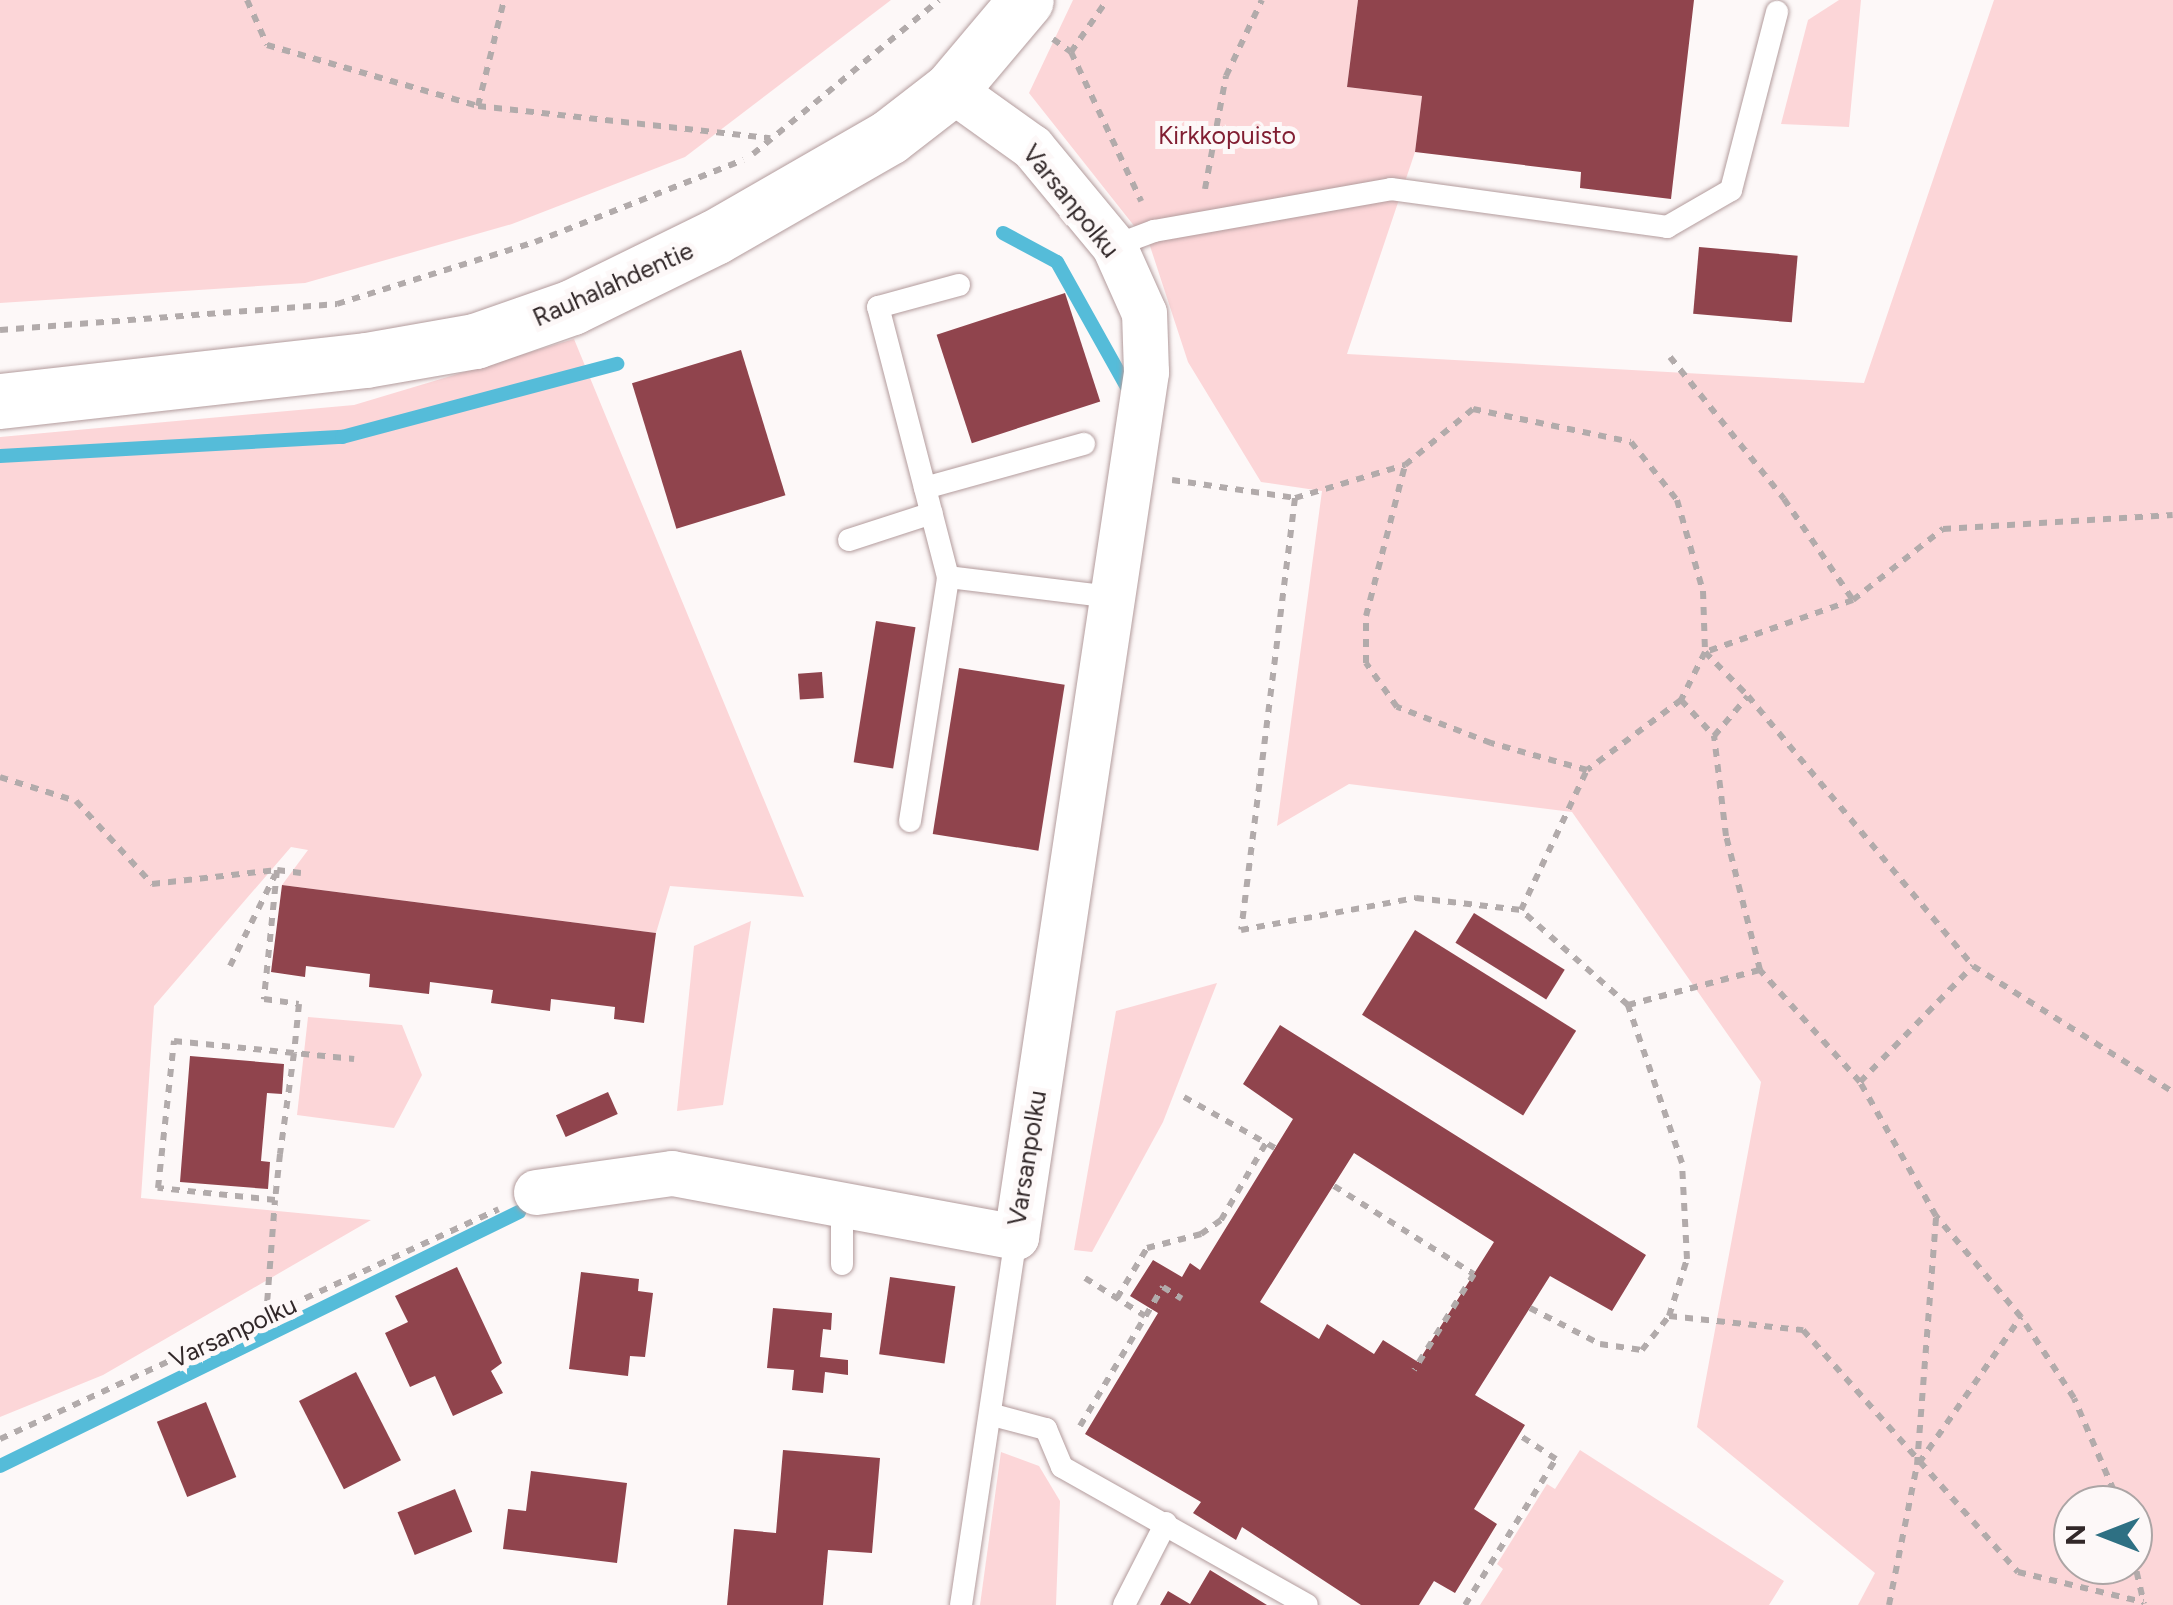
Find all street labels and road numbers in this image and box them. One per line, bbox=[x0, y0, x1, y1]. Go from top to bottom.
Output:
street label: Varsanpolku bbox=[1016, 138, 1126, 264]
street label: Rauhalahdentie bbox=[528, 235, 698, 333]
street label: Varsanpolku bbox=[1001, 1088, 1053, 1228]
street label: Varsanpolku bbox=[165, 1290, 301, 1374]

